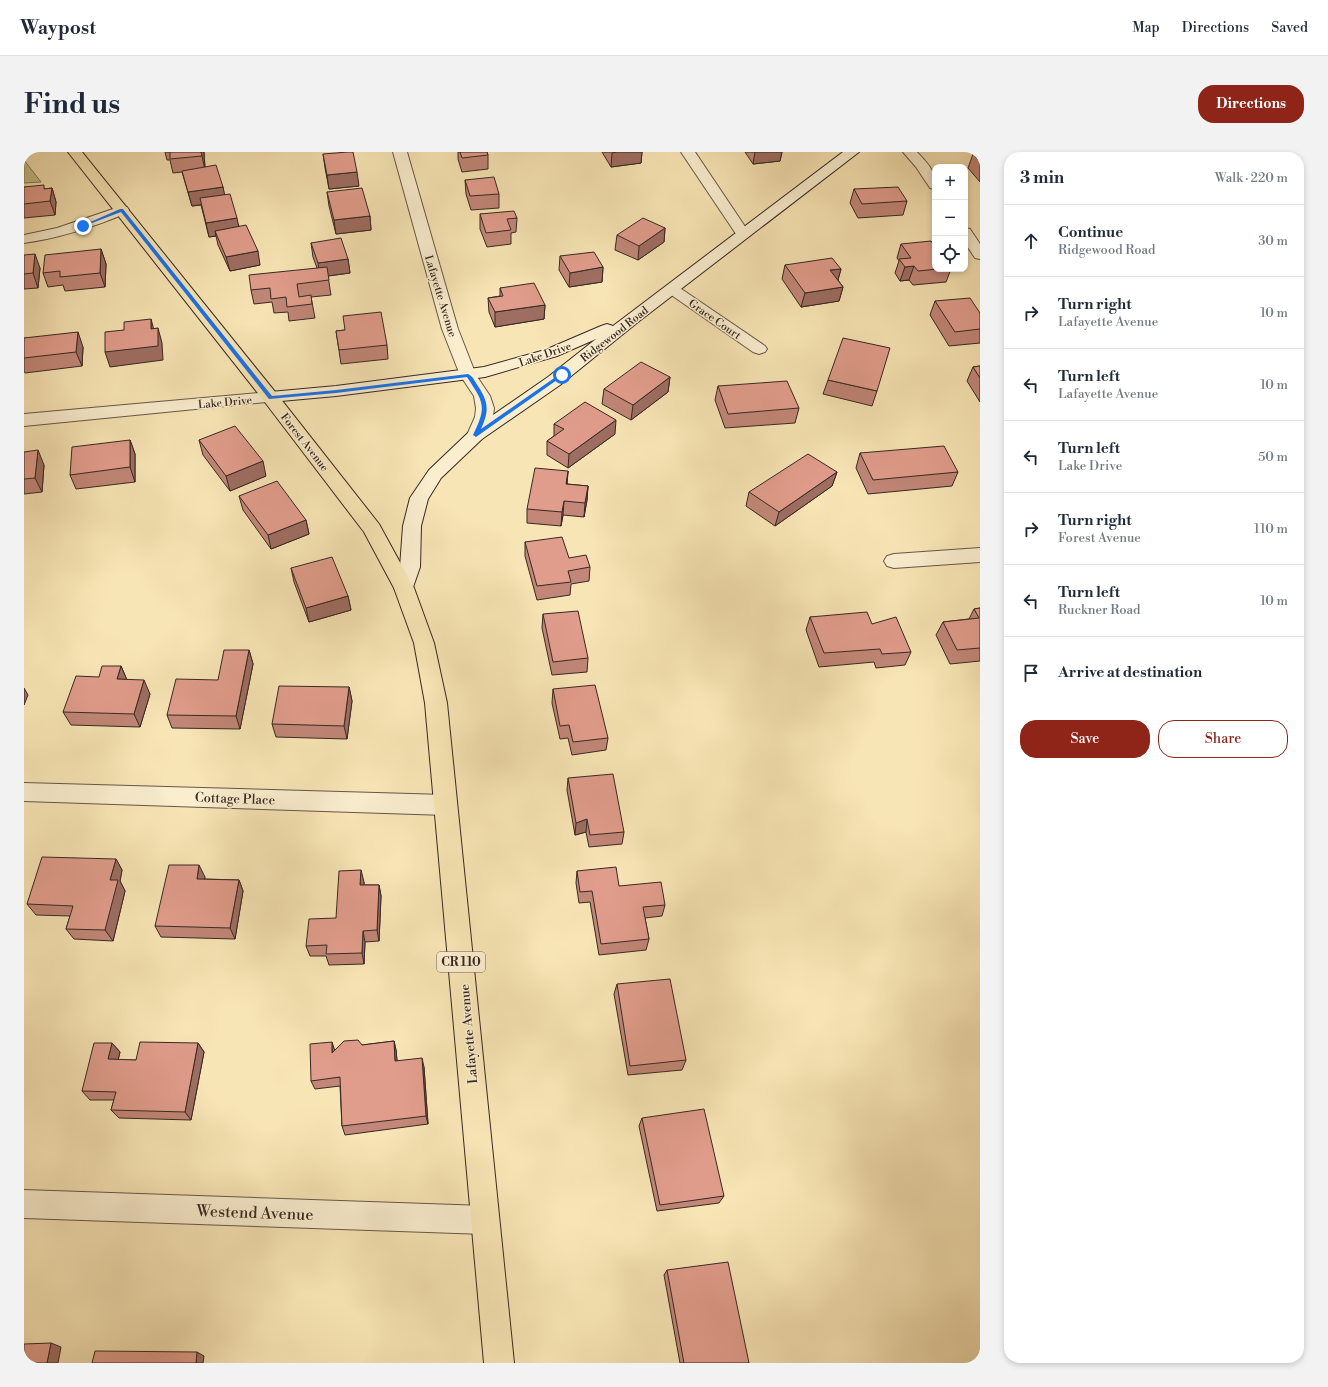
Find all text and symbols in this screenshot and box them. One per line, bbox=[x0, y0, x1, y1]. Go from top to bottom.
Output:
text: Waypost bbox=[20, 16, 96, 40]
text: Map bbox=[1132, 19, 1160, 37]
text: Directions bbox=[1182, 19, 1249, 37]
text: Saved bbox=[1271, 19, 1308, 37]
button: Directions bbox=[1198, 85, 1304, 123]
text: Find us bbox=[24, 87, 120, 122]
map controls bbox=[932, 164, 968, 272]
button: + bbox=[932, 164, 968, 200]
text: 3 min bbox=[1020, 167, 1064, 189]
text: Walk · 220 m bbox=[1215, 170, 1288, 186]
button: − bbox=[932, 200, 968, 236]
route end bbox=[74, 217, 92, 235]
text: Continue bbox=[1058, 223, 1123, 242]
icon: ahead bbox=[1020, 230, 1042, 252]
text: 30 m bbox=[1258, 233, 1288, 249]
button: locate bbox=[932, 236, 968, 272]
text: Ridgewood Road bbox=[1058, 242, 1155, 258]
street label: Lafayette Avenue bbox=[421, 254, 459, 339]
text: Turn right bbox=[1058, 295, 1132, 314]
street label: Grace Court bbox=[686, 297, 743, 343]
icon: right bbox=[1020, 302, 1042, 324]
street label: Ridgewood Road bbox=[578, 303, 652, 366]
text: 10 m bbox=[1260, 305, 1288, 321]
text: Lafayette Avenue bbox=[1058, 314, 1158, 330]
street label: Lake Drive bbox=[517, 339, 574, 370]
route start bbox=[553, 366, 571, 384]
text: Turn left bbox=[1058, 367, 1120, 386]
icon: left bbox=[1020, 374, 1042, 396]
text: 10 m bbox=[1260, 377, 1288, 393]
text: Lafayette Avenue bbox=[1058, 386, 1158, 402]
street label: Lake Drive bbox=[197, 394, 253, 412]
street label: Forest Avenue bbox=[277, 411, 332, 475]
text: Turn left bbox=[1058, 439, 1120, 458]
icon: left bbox=[1020, 446, 1042, 468]
text: 50 m bbox=[1258, 449, 1288, 465]
text: Lake Drive bbox=[1058, 458, 1122, 474]
text: Turn right bbox=[1058, 511, 1132, 530]
icon: right bbox=[1020, 518, 1042, 540]
text: 110 m bbox=[1254, 521, 1288, 537]
text: Forest Avenue bbox=[1058, 530, 1141, 546]
text: Turn left bbox=[1058, 583, 1120, 602]
icon: left bbox=[1020, 590, 1042, 612]
text: 10 m bbox=[1260, 593, 1288, 609]
text: Ruckner Road bbox=[1058, 602, 1141, 618]
icon: arrive bbox=[1020, 662, 1042, 684]
text: Arrive at destination bbox=[1058, 663, 1202, 682]
button: Save bbox=[1020, 720, 1150, 758]
button: Share bbox=[1158, 720, 1288, 758]
street label: Cottage Place bbox=[195, 790, 276, 808]
road number: CR 110 bbox=[437, 952, 485, 972]
street label: Lafayette Avenue bbox=[457, 983, 481, 1085]
street label: Westend Avenue bbox=[195, 1201, 314, 1225]

